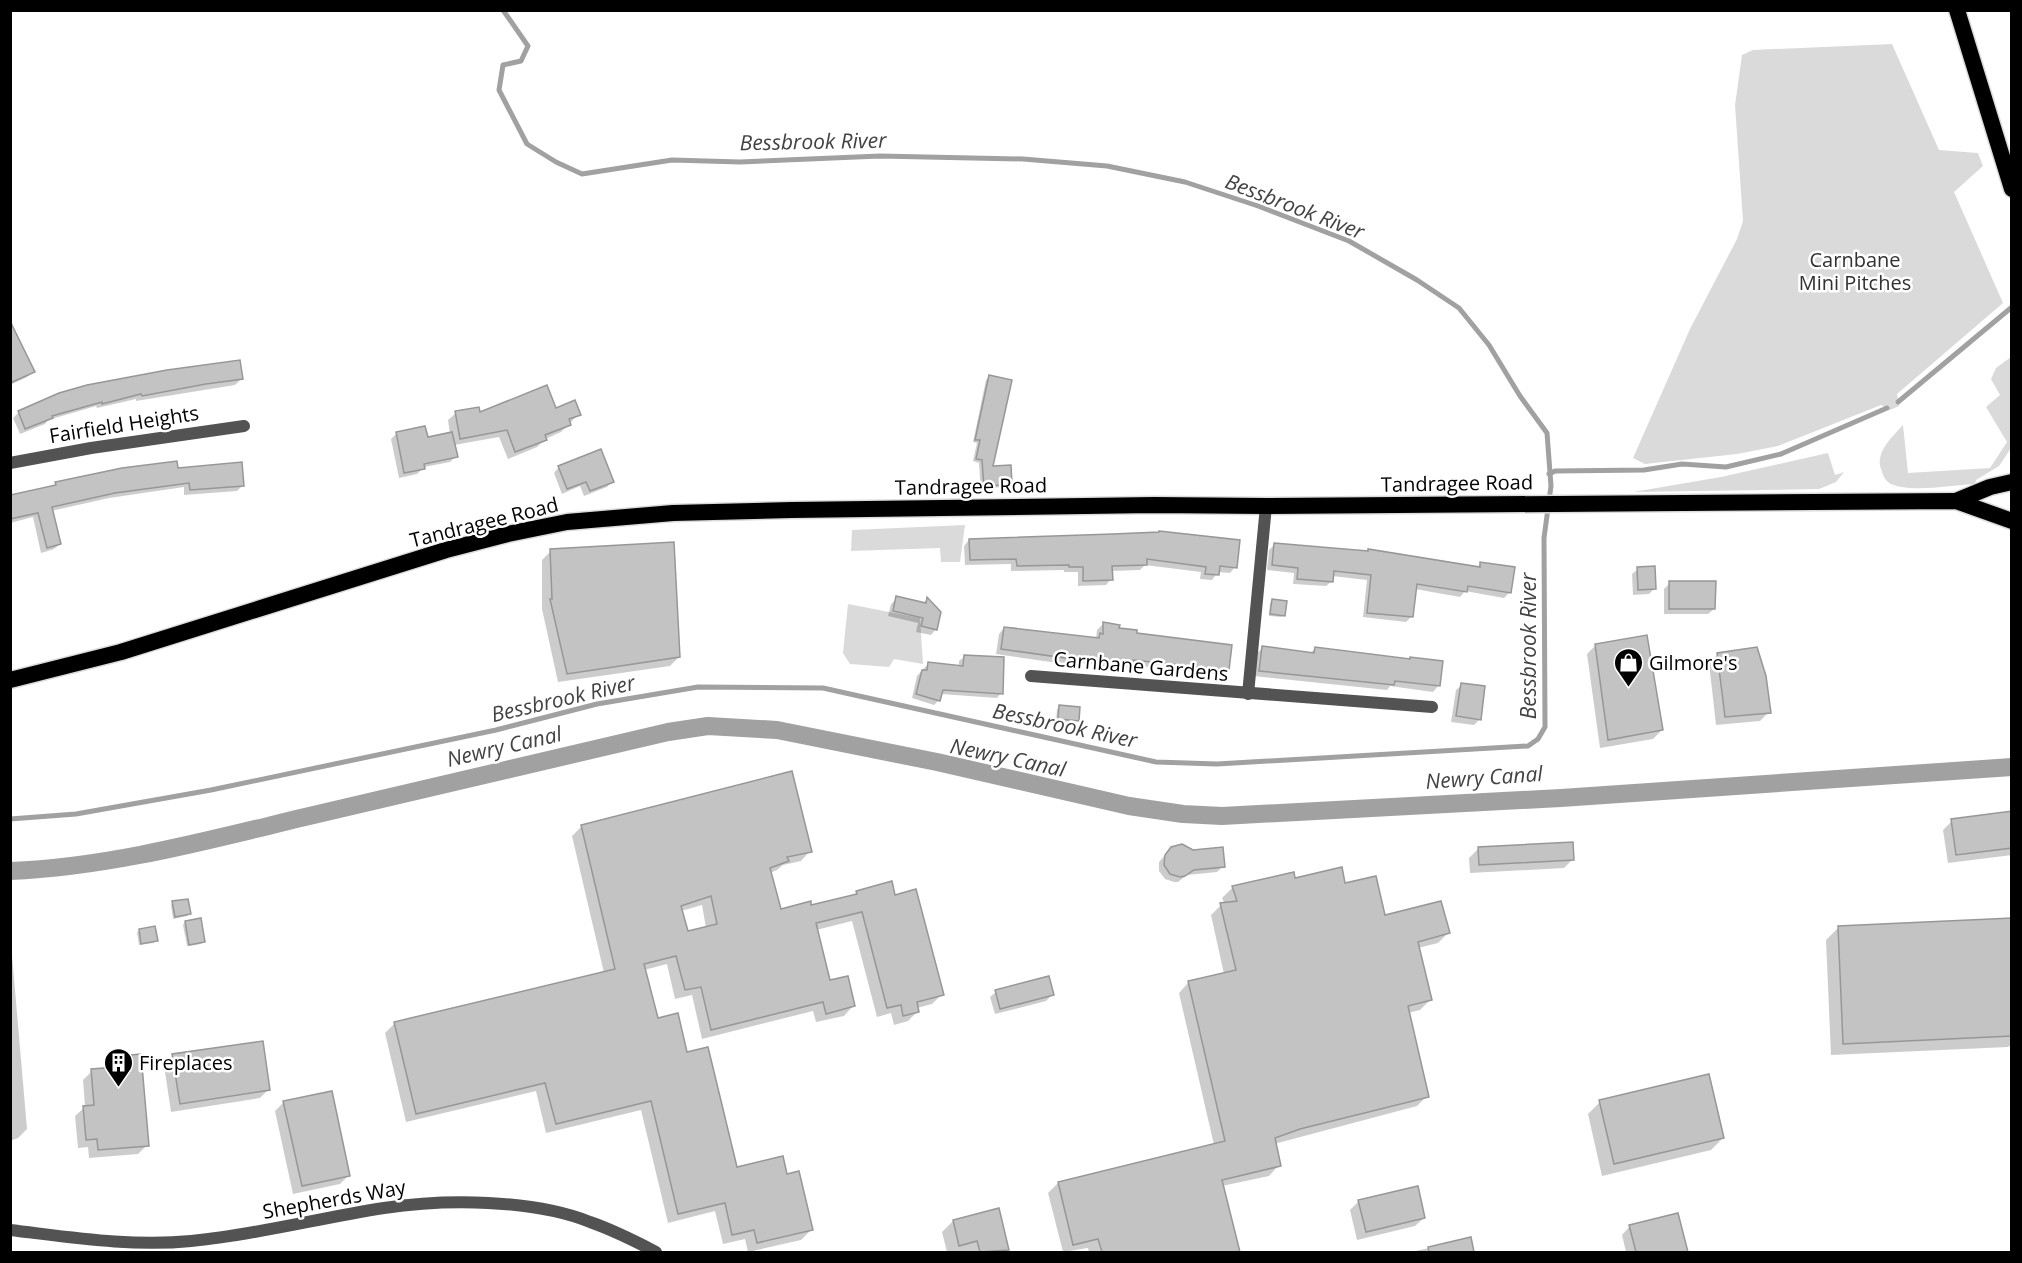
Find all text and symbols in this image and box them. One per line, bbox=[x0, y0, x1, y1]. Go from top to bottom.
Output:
water label: Bessbrook River bbox=[739, 126, 887, 156]
water label: Bessbrook River bbox=[1222, 167, 1369, 246]
park label: Carnbane Mini Pitches bbox=[1799, 246, 1911, 296]
street label: Fairfield Heights bbox=[47, 399, 201, 449]
street label: Tandragee Road bbox=[1381, 468, 1533, 498]
street label: Tandragee Road bbox=[895, 471, 1047, 501]
street label: Tandragee Road bbox=[407, 490, 561, 554]
water label: Bessbrook River bbox=[1514, 572, 1542, 719]
street label: Carnbane Gardens bbox=[1053, 645, 1229, 687]
shop icon: Gilmore's bbox=[1612, 646, 1644, 688]
place label: Gilmore's bbox=[1649, 649, 1738, 676]
water label: Bessbrook River bbox=[488, 668, 638, 728]
water label: Bessbrook River bbox=[990, 696, 1140, 754]
water label: Newry Canal bbox=[444, 719, 565, 773]
water label: Newry Canal bbox=[948, 731, 1069, 783]
water label: Newry Canal bbox=[1425, 759, 1544, 795]
building icon: Fireplaces bbox=[102, 1046, 134, 1088]
place label: Fireplaces bbox=[139, 1049, 233, 1076]
street label: Shepherds Way bbox=[260, 1173, 409, 1225]

